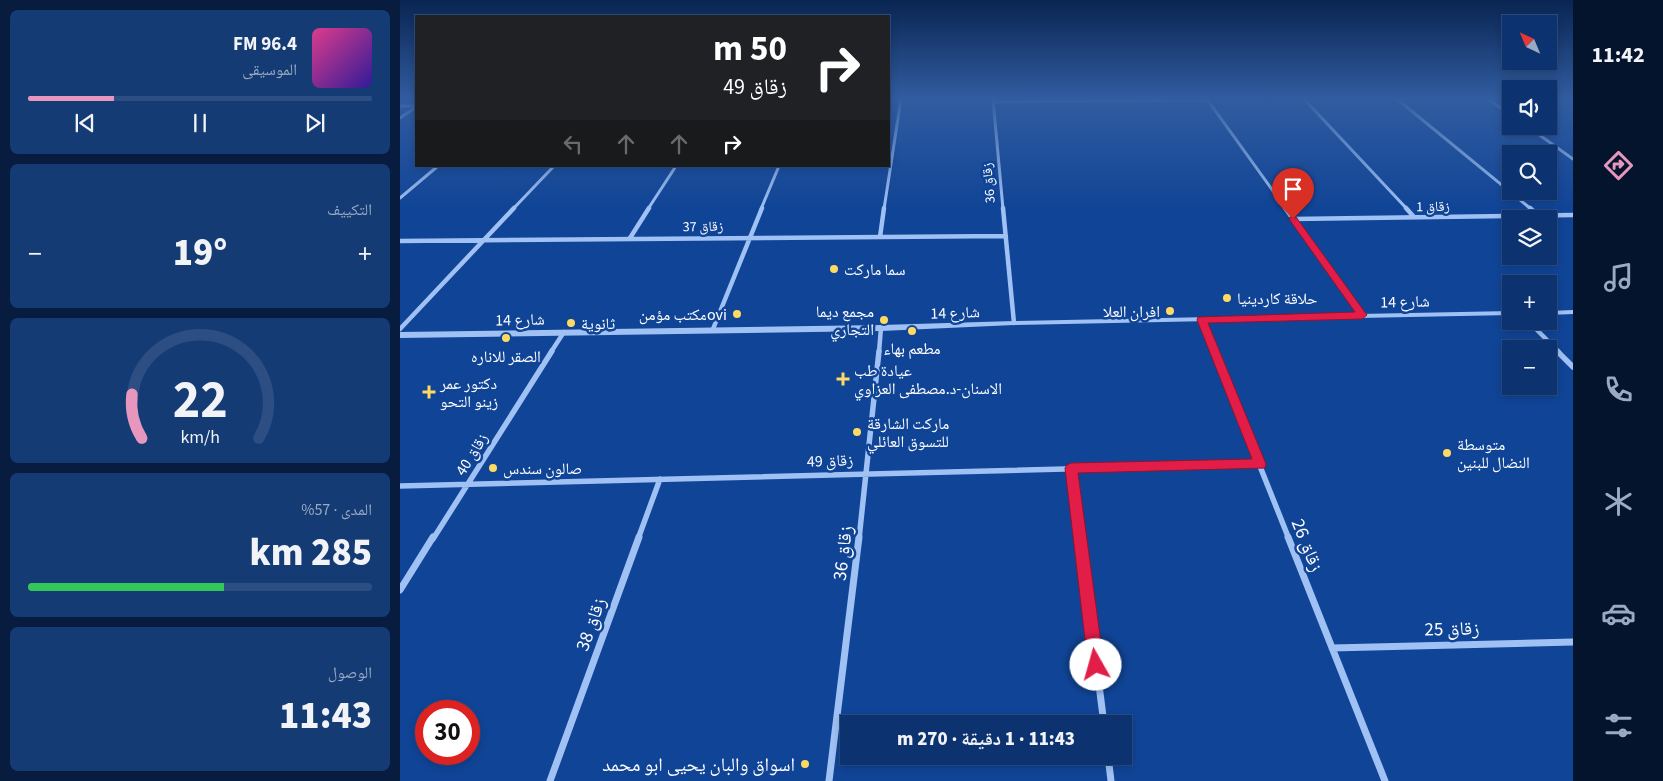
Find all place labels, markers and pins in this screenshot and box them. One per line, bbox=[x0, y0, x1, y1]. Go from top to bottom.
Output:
pin bbox=[1272, 168, 1314, 219]
place label: سما ماركت bbox=[844, 259, 906, 281]
marker: سما ماركت bbox=[828, 263, 840, 275]
place label: حلاقة كاردينيا bbox=[1237, 288, 1318, 310]
marker: حلاقة كاردينيا bbox=[1221, 292, 1233, 304]
place label: مجمع ديما التجاري bbox=[816, 301, 874, 342]
place label: افران العلا bbox=[1103, 301, 1160, 323]
place label: مكتب مؤمنovi bbox=[639, 304, 727, 326]
marker: افران العلا bbox=[1164, 305, 1176, 317]
marker: مكتب مؤمنovi bbox=[731, 308, 743, 320]
place label: ثانوية bbox=[581, 313, 616, 335]
marker: مجمع ديما التجاري bbox=[878, 314, 890, 326]
marker: ثانوية bbox=[565, 317, 577, 329]
marker: مطعم بهاء bbox=[906, 325, 918, 337]
marker: الصقر للاناره bbox=[500, 332, 512, 344]
place label: مطعم بهاء bbox=[883, 338, 941, 360]
place label: الصقر للاناره bbox=[471, 346, 541, 368]
place label: عيادة طب الاسنان-د.مصطفى العزاوي bbox=[854, 360, 1002, 401]
marker: عيادة طب الاسنان-د.مصطفى العزاوي bbox=[836, 372, 850, 386]
place label: دكتور عمر زينو التحو bbox=[439, 373, 498, 413]
marker: دكتور عمر زينو التحو bbox=[422, 385, 436, 399]
place label: ماركت الشارقة للتسوق العائلي bbox=[867, 413, 949, 454]
marker: ماركت الشارقة للتسوق العائلي bbox=[851, 426, 863, 438]
place label: متوسطة النضال للبنين bbox=[1457, 434, 1530, 474]
marker: متوسطة النضال للبنين bbox=[1441, 447, 1453, 459]
place label: صالون سندس bbox=[503, 458, 582, 480]
marker: صالون سندس bbox=[487, 462, 499, 474]
place label: اسواق والبان يحيى ابو محمد bbox=[602, 752, 795, 779]
marker: اسواق والبان يحيى ابو محمد bbox=[799, 758, 811, 770]

